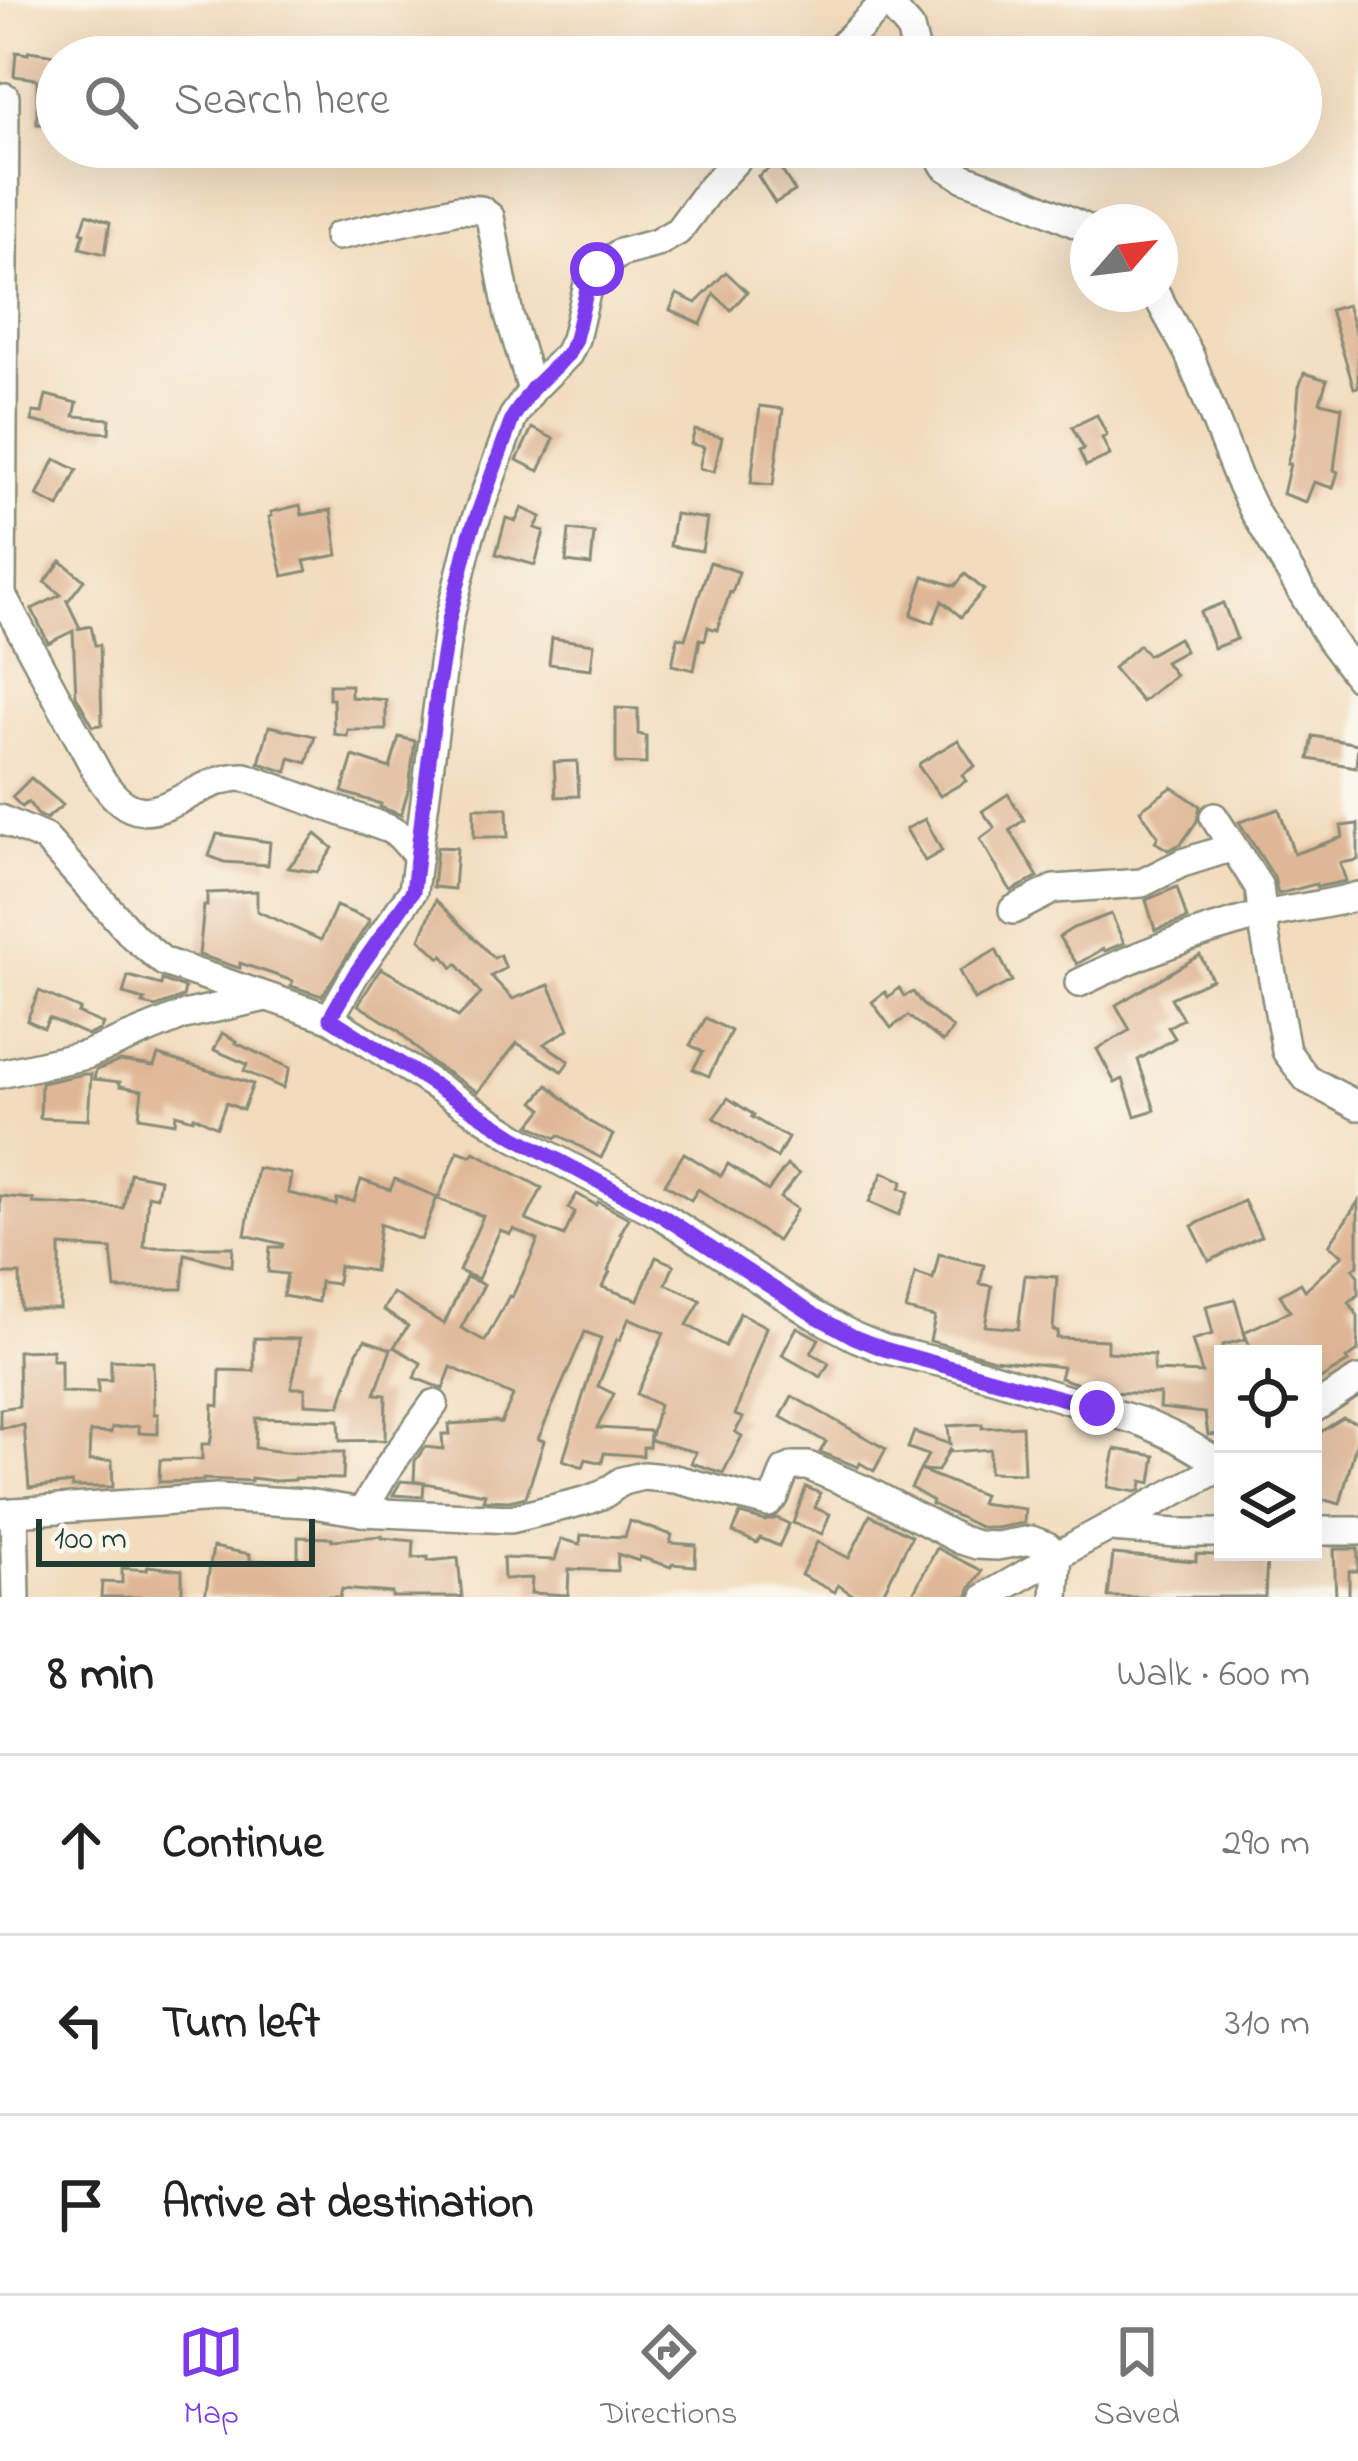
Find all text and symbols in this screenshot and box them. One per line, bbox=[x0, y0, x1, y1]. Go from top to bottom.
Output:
search box bbox=[36, 36, 1322, 168]
icon: search bbox=[78, 69, 144, 135]
text: Search here bbox=[174, 69, 390, 135]
north arrow bbox=[1070, 204, 1178, 312]
route start bbox=[570, 242, 624, 296]
map controls bbox=[1214, 1345, 1322, 1561]
button: locate bbox=[1214, 1345, 1322, 1453]
route end bbox=[1070, 1381, 1124, 1435]
button: layers bbox=[1214, 1453, 1322, 1561]
scale bar bbox=[36, 1513, 315, 1566]
text: 100 m bbox=[54, 1516, 127, 1564]
text: 8 min bbox=[48, 1638, 154, 1713]
text: Walk · 600 m bbox=[1116, 1647, 1310, 1704]
icon: ahead bbox=[48, 1812, 114, 1878]
text: Continue bbox=[162, 1812, 323, 1878]
text: 290 m bbox=[1222, 1816, 1310, 1873]
icon: left bbox=[48, 1992, 114, 2058]
text: Turn left bbox=[162, 1992, 320, 2058]
text: 310 m bbox=[1225, 1996, 1310, 2053]
icon: arrive bbox=[48, 2172, 114, 2238]
text: Arrive at destination bbox=[162, 2172, 533, 2238]
tab: Map bbox=[178, 2319, 244, 2439]
tab: Directions bbox=[600, 2319, 737, 2439]
tab: Saved bbox=[1094, 2319, 1180, 2439]

